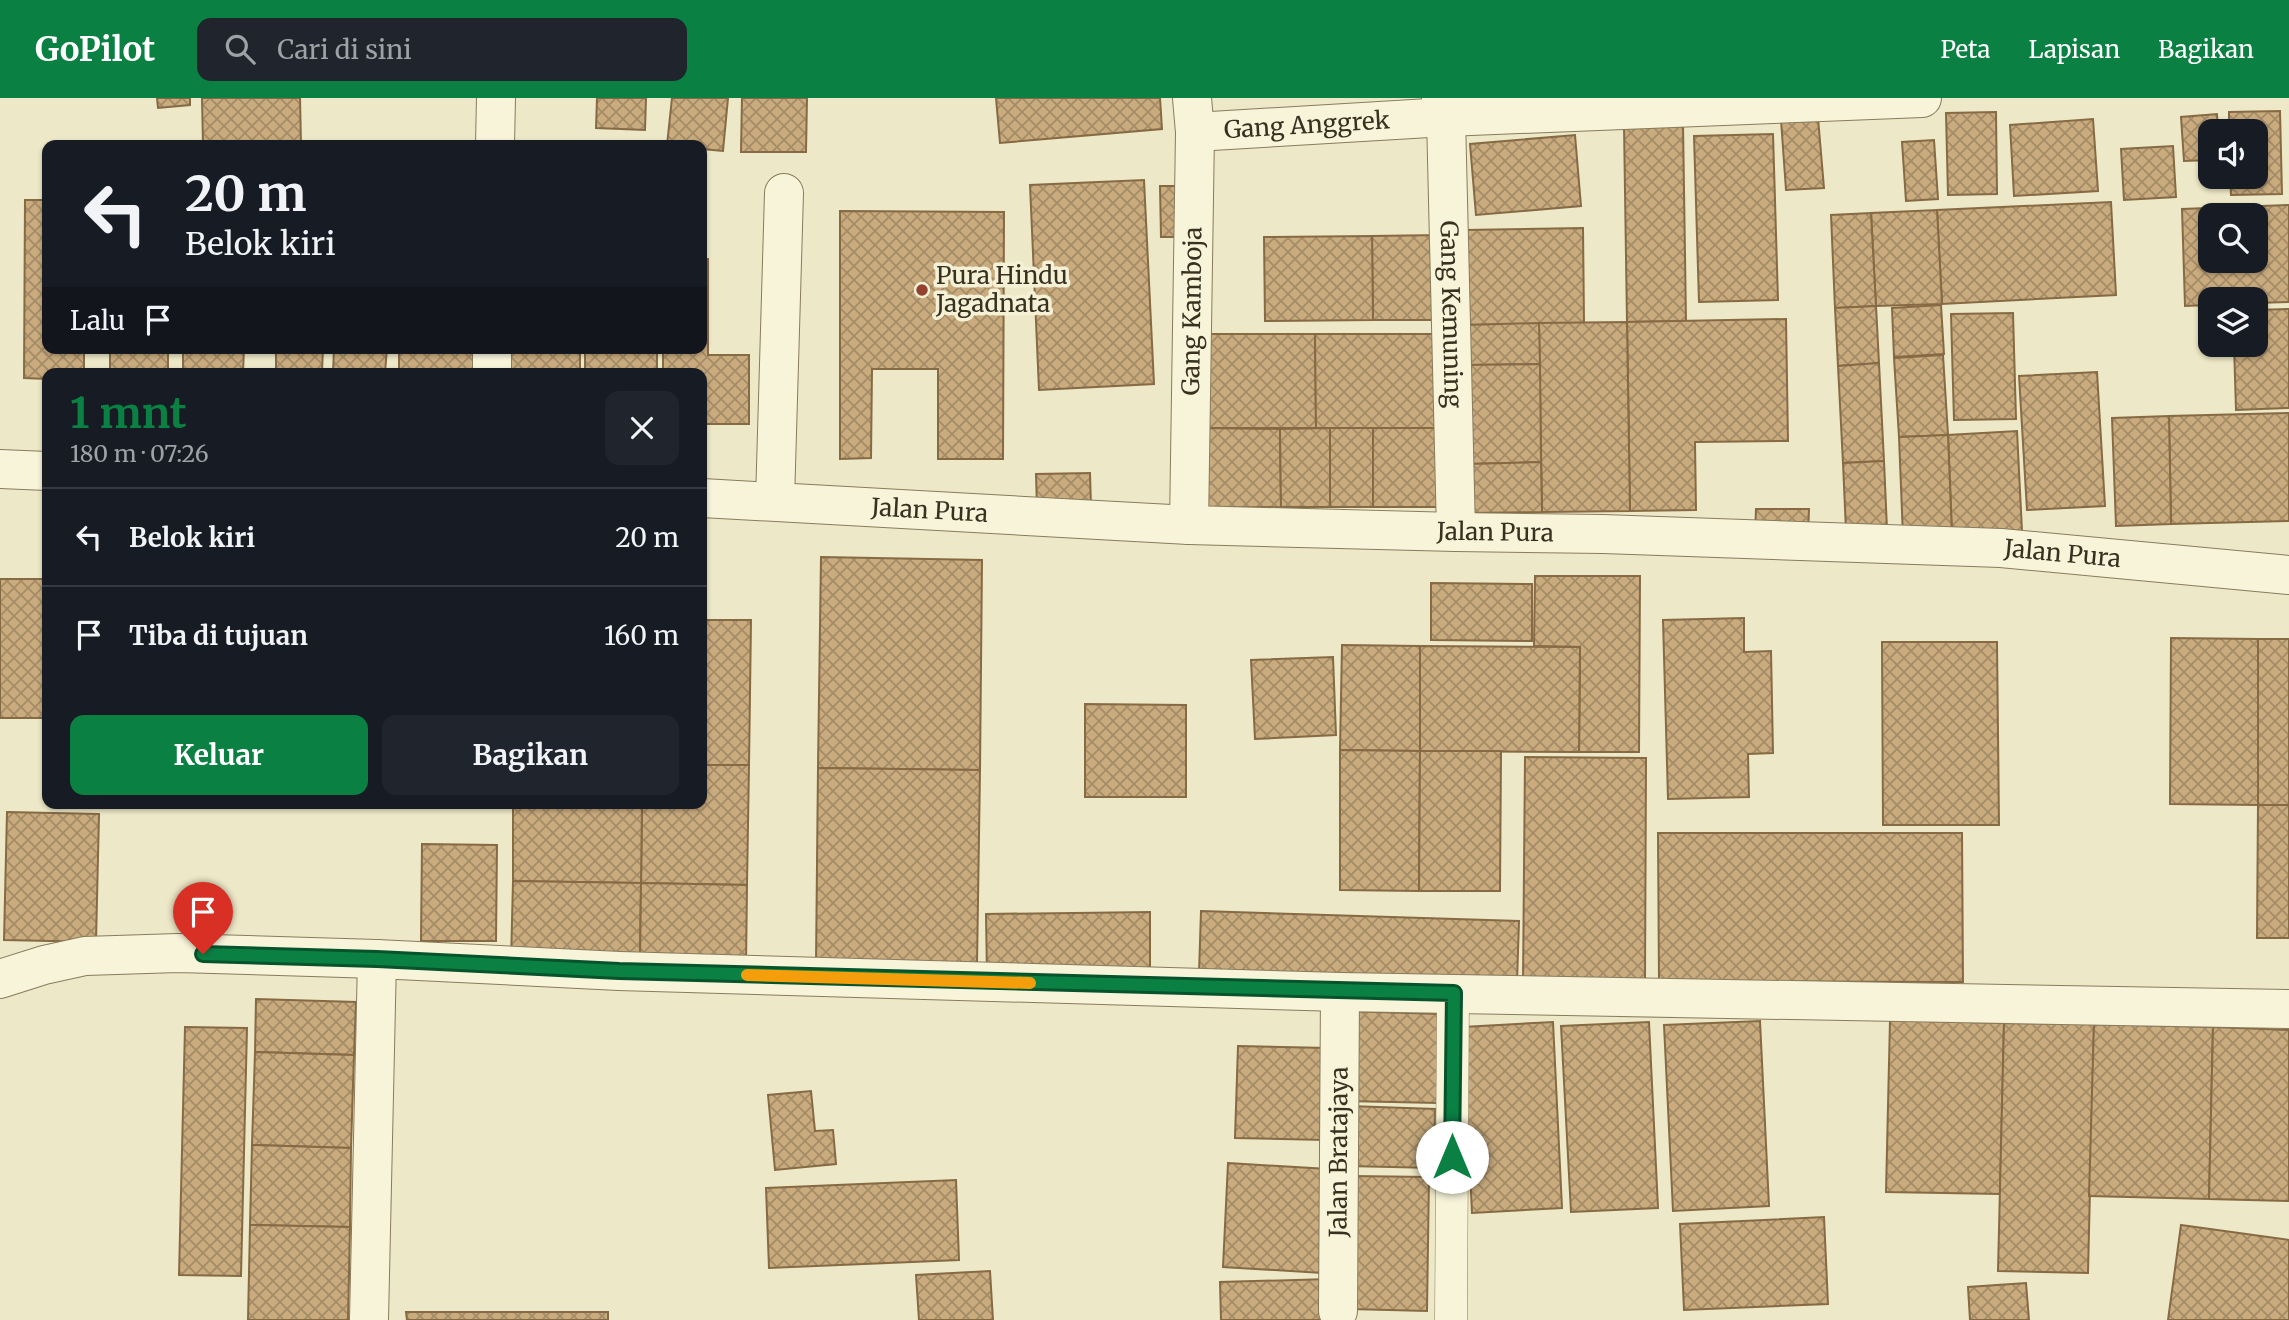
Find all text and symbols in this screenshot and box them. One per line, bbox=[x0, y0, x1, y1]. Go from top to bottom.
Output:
search box bbox=[197, 18, 687, 81]
text: GoPilot bbox=[35, 29, 155, 70]
icon: search bbox=[221, 30, 259, 68]
text: Cari di sini bbox=[277, 33, 412, 66]
text: Peta bbox=[1940, 34, 1990, 65]
text: Lapisan bbox=[2028, 34, 2120, 65]
text: Bagikan bbox=[2158, 34, 2254, 65]
street label: Gang Anggrek bbox=[1223, 104, 1391, 145]
map controls bbox=[2198, 119, 2268, 357]
button: sound bbox=[2198, 119, 2268, 189]
text: 20 m bbox=[185, 163, 306, 224]
icon: left bbox=[70, 168, 161, 259]
button: search bbox=[2198, 203, 2268, 273]
street label: Gang Kemuning bbox=[1434, 220, 1469, 409]
text: Belok kiri bbox=[185, 224, 336, 264]
street label: Gang Kamboja bbox=[1175, 226, 1209, 396]
place label: Pura Hindu Jagadnata bbox=[935, 260, 1068, 319]
marker: Pura Hindu Jagadnata bbox=[914, 282, 930, 298]
button: layers bbox=[2198, 287, 2268, 357]
icon: arrive bbox=[139, 301, 177, 339]
text: Lalu bbox=[70, 304, 125, 337]
text: 1 mnt bbox=[70, 387, 187, 439]
button: close bbox=[605, 391, 679, 465]
text: 180 m · 07:26 bbox=[70, 439, 209, 468]
street label: Jalan Pura bbox=[869, 491, 989, 529]
street label: Jalan Pura bbox=[1435, 515, 1554, 548]
icon: left bbox=[70, 518, 108, 556]
text: Belok kiri bbox=[129, 521, 255, 554]
text: 20 m bbox=[615, 521, 679, 554]
street label: Jalan Pura bbox=[2002, 532, 2123, 574]
icon: arrive bbox=[70, 616, 108, 654]
text: Tiba di tujuan bbox=[129, 619, 308, 652]
text: 160 m bbox=[604, 619, 679, 652]
button: Keluar bbox=[70, 715, 368, 795]
button: Bagikan bbox=[382, 715, 679, 795]
pin bbox=[173, 882, 233, 954]
icon: arrive bbox=[184, 893, 222, 931]
street label: Jalan Bratajaya bbox=[1322, 1066, 1355, 1239]
position arrow bbox=[1415, 1120, 1489, 1194]

